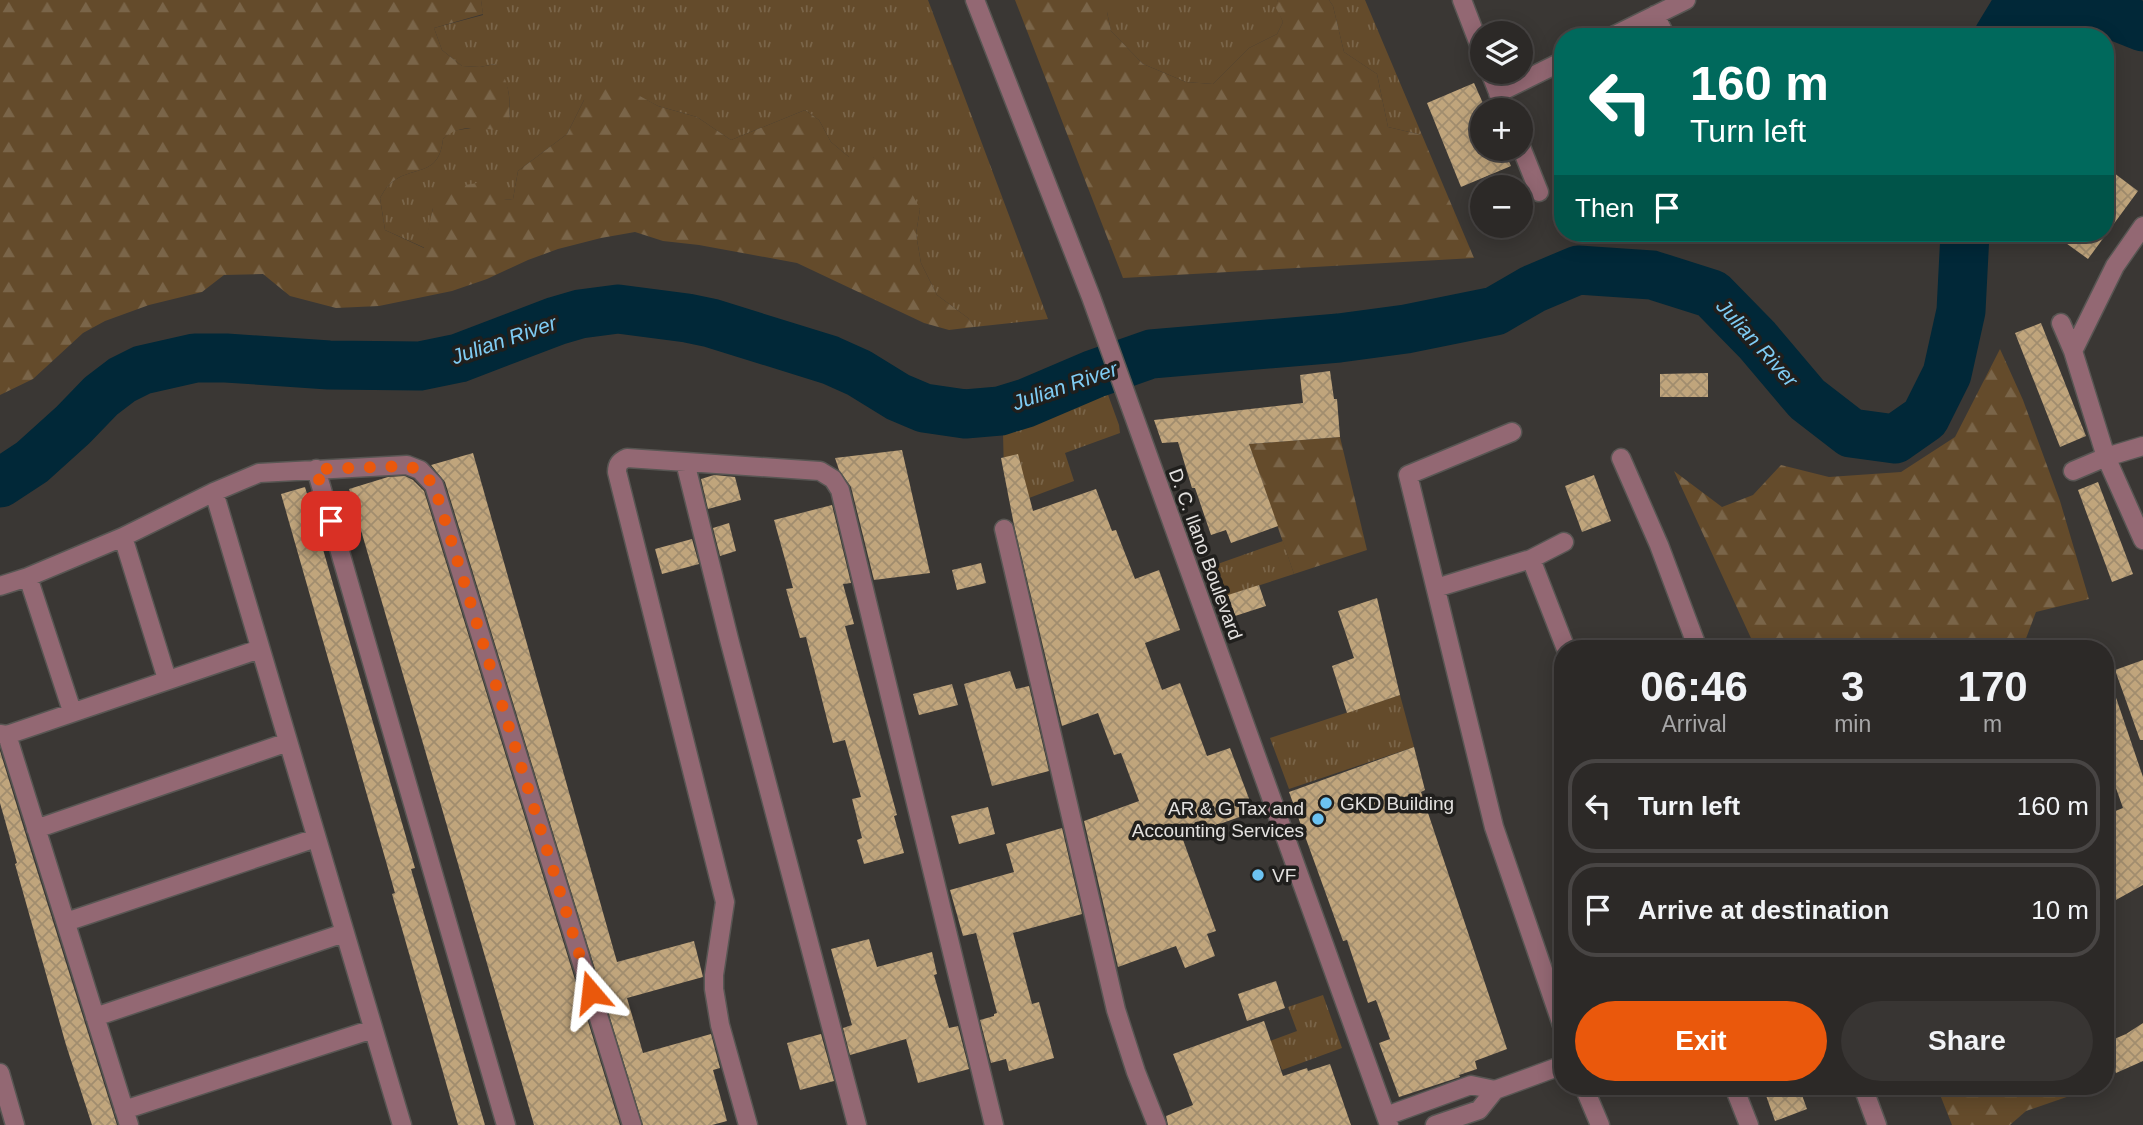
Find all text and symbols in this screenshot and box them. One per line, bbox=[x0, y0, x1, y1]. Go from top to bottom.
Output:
map controls bbox=[1470, 21, 1533, 238]
button: layers bbox=[1470, 21, 1533, 84]
icon: left bbox=[1575, 56, 1666, 147]
text: 160 m bbox=[1690, 56, 1829, 110]
button: + bbox=[1470, 98, 1533, 161]
text: Turn left bbox=[1690, 113, 1806, 149]
button: − bbox=[1470, 175, 1533, 238]
icon: arrive bbox=[1648, 189, 1686, 227]
text: Then bbox=[1575, 193, 1634, 223]
water label: Julian River bbox=[1711, 293, 1803, 392]
water label: Julian River bbox=[447, 310, 560, 369]
water label: Julian River bbox=[1008, 356, 1121, 415]
street label: D. C. Ilano Boulevard bbox=[1165, 466, 1246, 643]
pin bbox=[301, 491, 361, 551]
icon: arrive bbox=[312, 502, 350, 540]
text: 06:46 bbox=[1640, 663, 1748, 710]
text: 3 bbox=[1841, 663, 1864, 710]
text: 170 bbox=[1958, 663, 2028, 710]
text: Arrival bbox=[1661, 711, 1727, 737]
text: min bbox=[1834, 711, 1871, 737]
text: m bbox=[1983, 711, 2002, 737]
icon: left bbox=[1579, 787, 1617, 825]
text: Turn left bbox=[1638, 791, 1740, 821]
text: 160 m bbox=[2017, 791, 2089, 821]
place label: GKD Building bbox=[1340, 793, 1454, 814]
marker: GKD Building bbox=[1318, 795, 1334, 811]
place label: AR & G Tax and Accounting Services bbox=[1132, 798, 1304, 841]
marker: AR & G Tax and Accounting Services bbox=[1310, 811, 1326, 827]
place label: VF bbox=[1272, 865, 1296, 886]
marker: VF bbox=[1250, 867, 1266, 883]
icon: arrive bbox=[1579, 891, 1617, 929]
text: Arrive at destination bbox=[1638, 895, 1889, 925]
text: 10 m bbox=[2031, 895, 2089, 925]
position arrow bbox=[554, 955, 628, 1029]
button: Exit bbox=[1575, 1001, 1827, 1081]
button: Share bbox=[1841, 1001, 2093, 1081]

